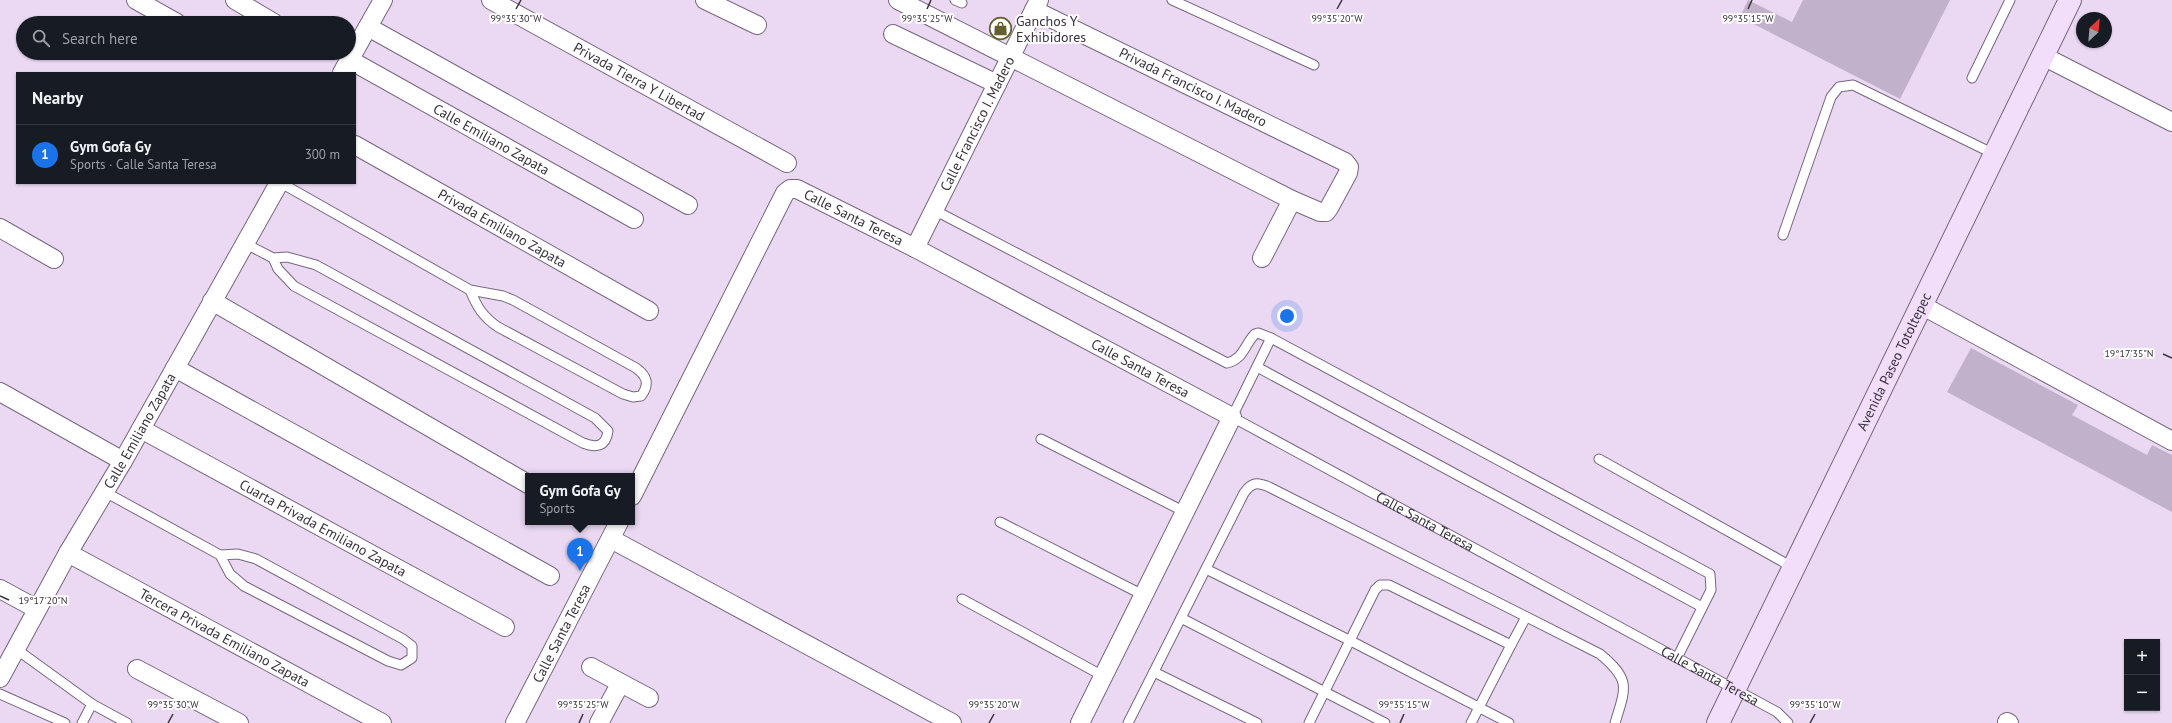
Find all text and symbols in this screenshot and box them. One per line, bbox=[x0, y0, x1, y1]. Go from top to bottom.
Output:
text: 99°35'30"W bbox=[490, 12, 542, 25]
text: 99°35'25"W bbox=[901, 12, 953, 25]
place label: Ganchos Y Exhibidores bbox=[1016, 12, 1086, 46]
text: 99°35'20"W bbox=[1311, 12, 1363, 25]
text: 99°35'15"W bbox=[1722, 12, 1774, 25]
north arrow bbox=[2076, 12, 2112, 48]
search box bbox=[16, 16, 356, 60]
shop icon: Ganchos Y Exhibidores bbox=[988, 16, 1014, 42]
icon: search bbox=[30, 27, 52, 49]
text: Search here bbox=[62, 29, 138, 48]
street label: Privada Tierra Y Libertad bbox=[570, 38, 708, 125]
street label: Privada Francisco I. Madero bbox=[1116, 43, 1270, 131]
street label: Calle Francisco I. Madero bbox=[936, 53, 1018, 194]
text: Nearby bbox=[32, 87, 83, 109]
street label: Calle Emiliano Zapata bbox=[430, 99, 553, 179]
text: Gym Gofa Gy bbox=[70, 137, 151, 156]
text: 1 bbox=[41, 146, 49, 163]
text: 300 m bbox=[305, 146, 340, 163]
text: Sports · Calle Santa Teresa bbox=[70, 156, 217, 173]
street label: Privada Emiliano Zapata bbox=[435, 185, 570, 271]
street label: Calle Santa Teresa bbox=[801, 185, 906, 250]
street label: Avenida Paseo Totoltepec bbox=[1853, 290, 1935, 434]
your location bbox=[1277, 306, 1297, 326]
street label: Calle Santa Teresa bbox=[1088, 335, 1192, 402]
text: 19°17'35"N bbox=[2104, 347, 2154, 360]
street label: Calle Emiliano Zapata bbox=[100, 370, 180, 492]
popup bbox=[525, 473, 635, 525]
street label: Cuarta Privada Emiliano Zapata bbox=[236, 475, 409, 581]
text: Gym Gofa Gy bbox=[539, 481, 621, 500]
street label: Calle Santa Teresa bbox=[1373, 488, 1477, 555]
text: Sports bbox=[539, 500, 575, 517]
pin: 1 bbox=[567, 538, 593, 571]
street label: Calle Santa Teresa bbox=[528, 581, 594, 686]
street label: Tercera Privada Emiliano Zapata bbox=[136, 584, 313, 691]
text: 19°17'20"N bbox=[18, 594, 68, 607]
map controls bbox=[2124, 639, 2160, 711]
button: + bbox=[2124, 639, 2160, 675]
street label: Calle Santa Teresa bbox=[1658, 642, 1762, 710]
button: − bbox=[2124, 675, 2160, 711]
text: 99°35'30"W bbox=[147, 698, 199, 711]
text: 99°35'25"W bbox=[557, 698, 609, 711]
text: 99°35'20"W bbox=[968, 698, 1020, 711]
text: 99°35'15"W bbox=[1378, 698, 1430, 711]
text: 99°35'10"W bbox=[1789, 698, 1841, 711]

